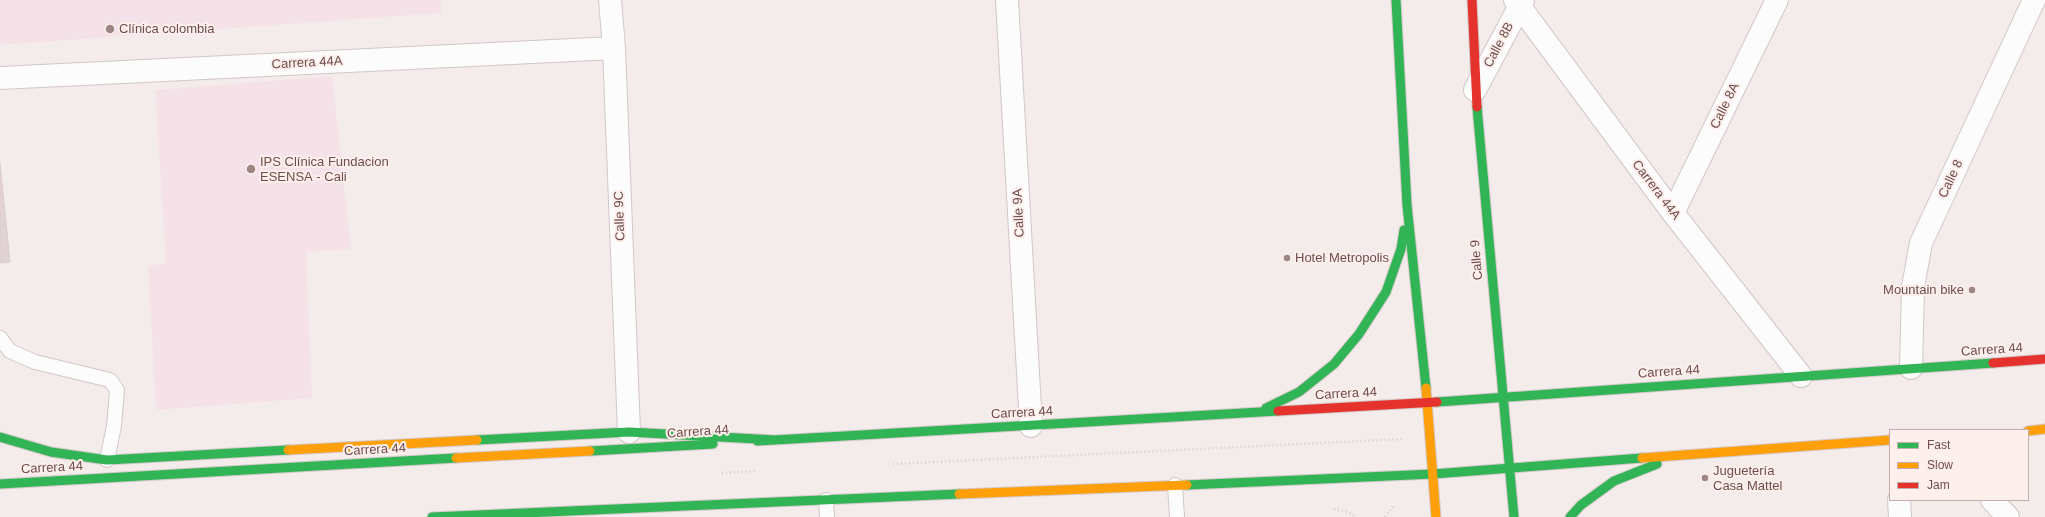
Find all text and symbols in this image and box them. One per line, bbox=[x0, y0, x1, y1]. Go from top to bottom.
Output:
street label: Calle 8B bbox=[1481, 20, 1517, 70]
place label: Clínica colombia bbox=[119, 21, 214, 37]
marker: Clínica colombia bbox=[104, 23, 116, 35]
street label: Carrera 44A bbox=[271, 53, 343, 73]
street label: Calle 8A bbox=[1707, 80, 1743, 132]
place label: IPS Clínica Fundacion ESENSA - Cali bbox=[260, 154, 389, 185]
street label: Carrera 44A bbox=[1628, 157, 1684, 223]
street label: Calle 8 bbox=[1935, 157, 1967, 201]
marker: IPS Clínica Fundacion ESENSA - Cali bbox=[245, 163, 257, 175]
street label: Calle 9A bbox=[1010, 188, 1028, 238]
street label: Calle 9C bbox=[611, 191, 629, 241]
street label: Calle 9 bbox=[1467, 239, 1487, 281]
place label: Hotel Metropolis bbox=[1295, 250, 1389, 266]
marker: Hotel Metropolis bbox=[1282, 253, 1292, 263]
place label: Mountain bike bbox=[1883, 282, 1964, 298]
marker: Mountain bike bbox=[1967, 285, 1977, 295]
street label: Carrera 44 bbox=[1960, 340, 2024, 360]
street label: Carrera 44 bbox=[1637, 362, 1701, 382]
street label: Carrera 44 bbox=[1315, 385, 1377, 403]
street label: Carrera 44 bbox=[991, 404, 1053, 422]
street label: Carrera 44 bbox=[666, 422, 730, 442]
legend bbox=[1889, 429, 2029, 501]
text: Fast bbox=[1927, 438, 1950, 452]
street label: Carrera 44 bbox=[344, 441, 406, 459]
text: Slow bbox=[1927, 458, 1953, 472]
street label: Carrera 44 bbox=[21, 459, 83, 477]
place label: Juguetería Casa Mattel bbox=[1713, 463, 1782, 494]
marker: Juguetería Casa Mattel bbox=[1700, 473, 1710, 483]
text: Jam bbox=[1927, 478, 1950, 492]

